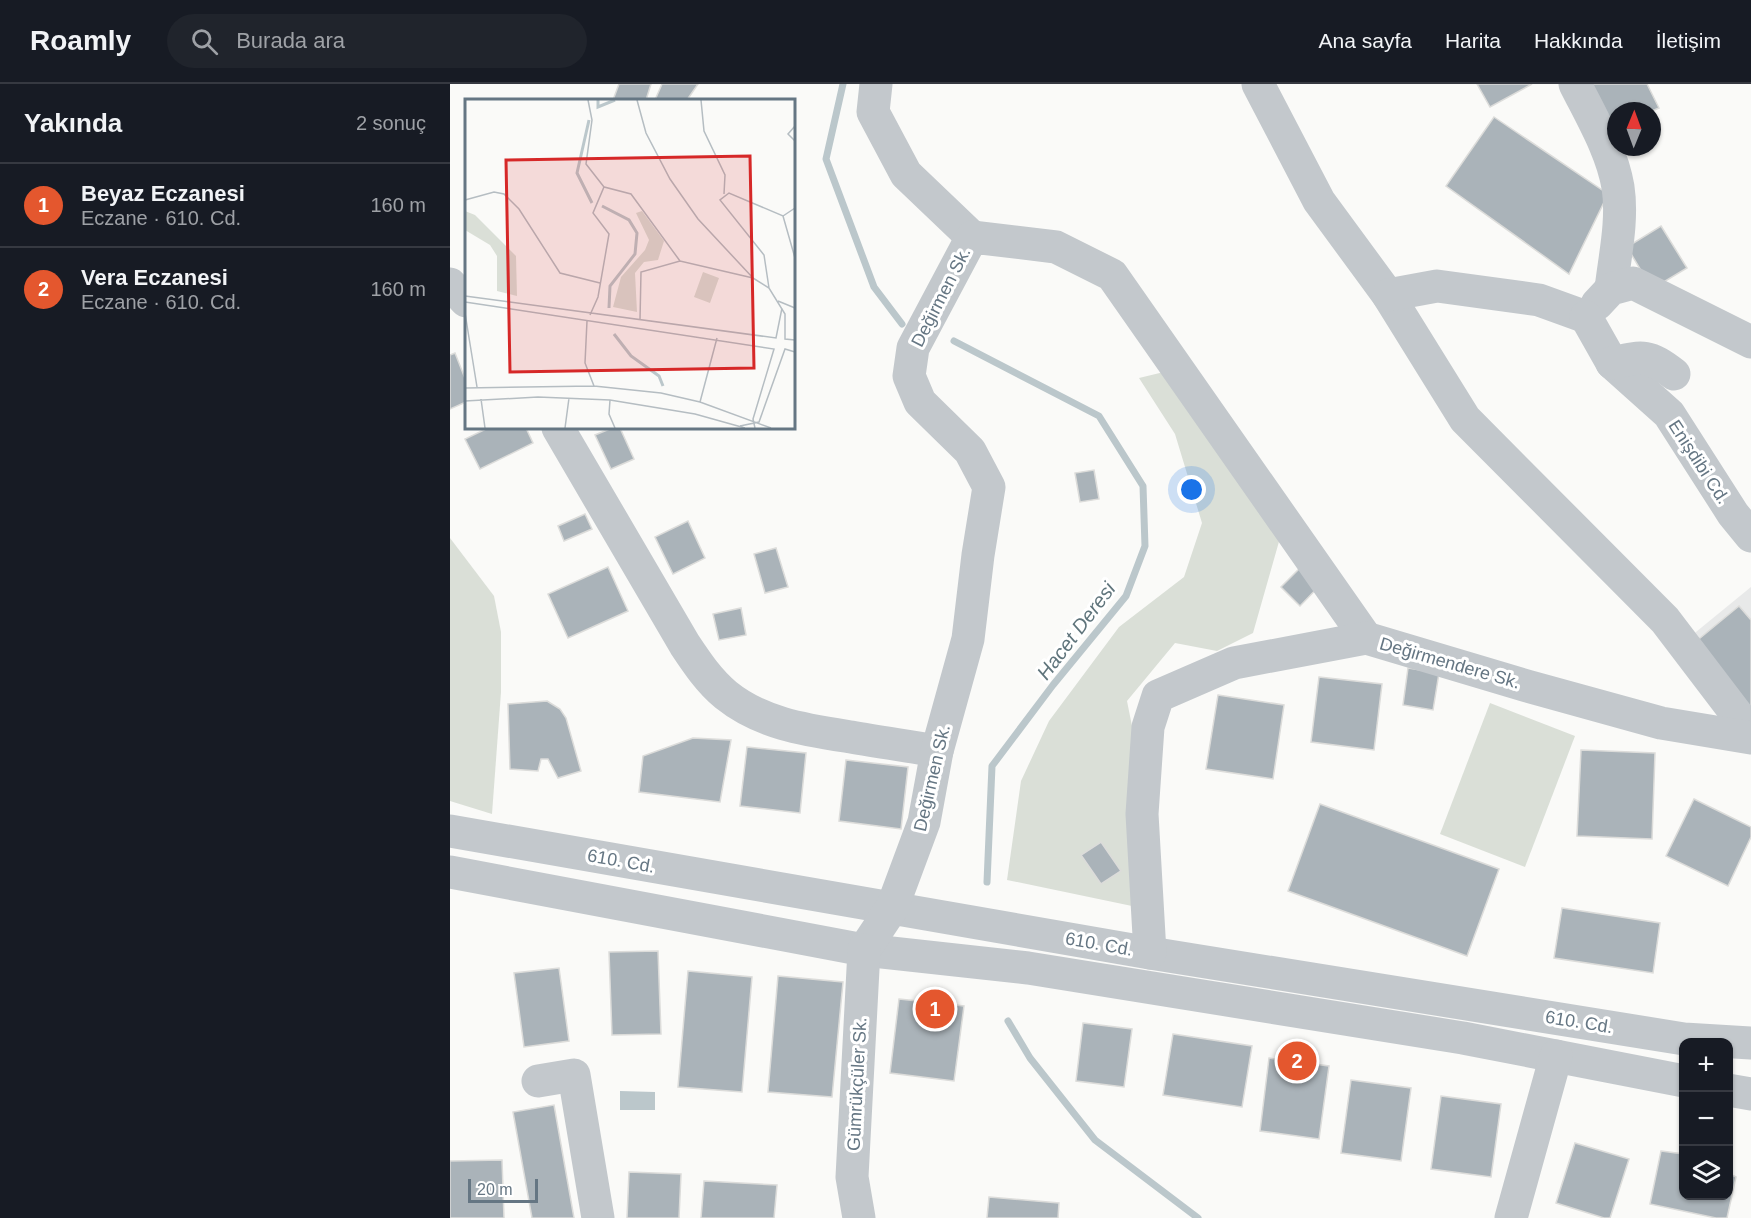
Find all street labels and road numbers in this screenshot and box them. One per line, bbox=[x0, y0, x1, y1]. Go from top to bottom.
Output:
street label: Değirmen Sk. bbox=[907, 244, 975, 350]
street label: Enişdibi Cd. bbox=[1664, 416, 1734, 508]
street label: Değirmendere Sk. bbox=[1378, 633, 1522, 693]
street label: Değirmen Sk. bbox=[910, 723, 954, 833]
street label: 610. Cd. bbox=[586, 845, 656, 877]
street label: 610. Cd. bbox=[1064, 928, 1134, 960]
street label: 610. Cd. bbox=[1544, 1007, 1614, 1037]
street label: Gümrükçüler Sk. bbox=[844, 1017, 870, 1151]

